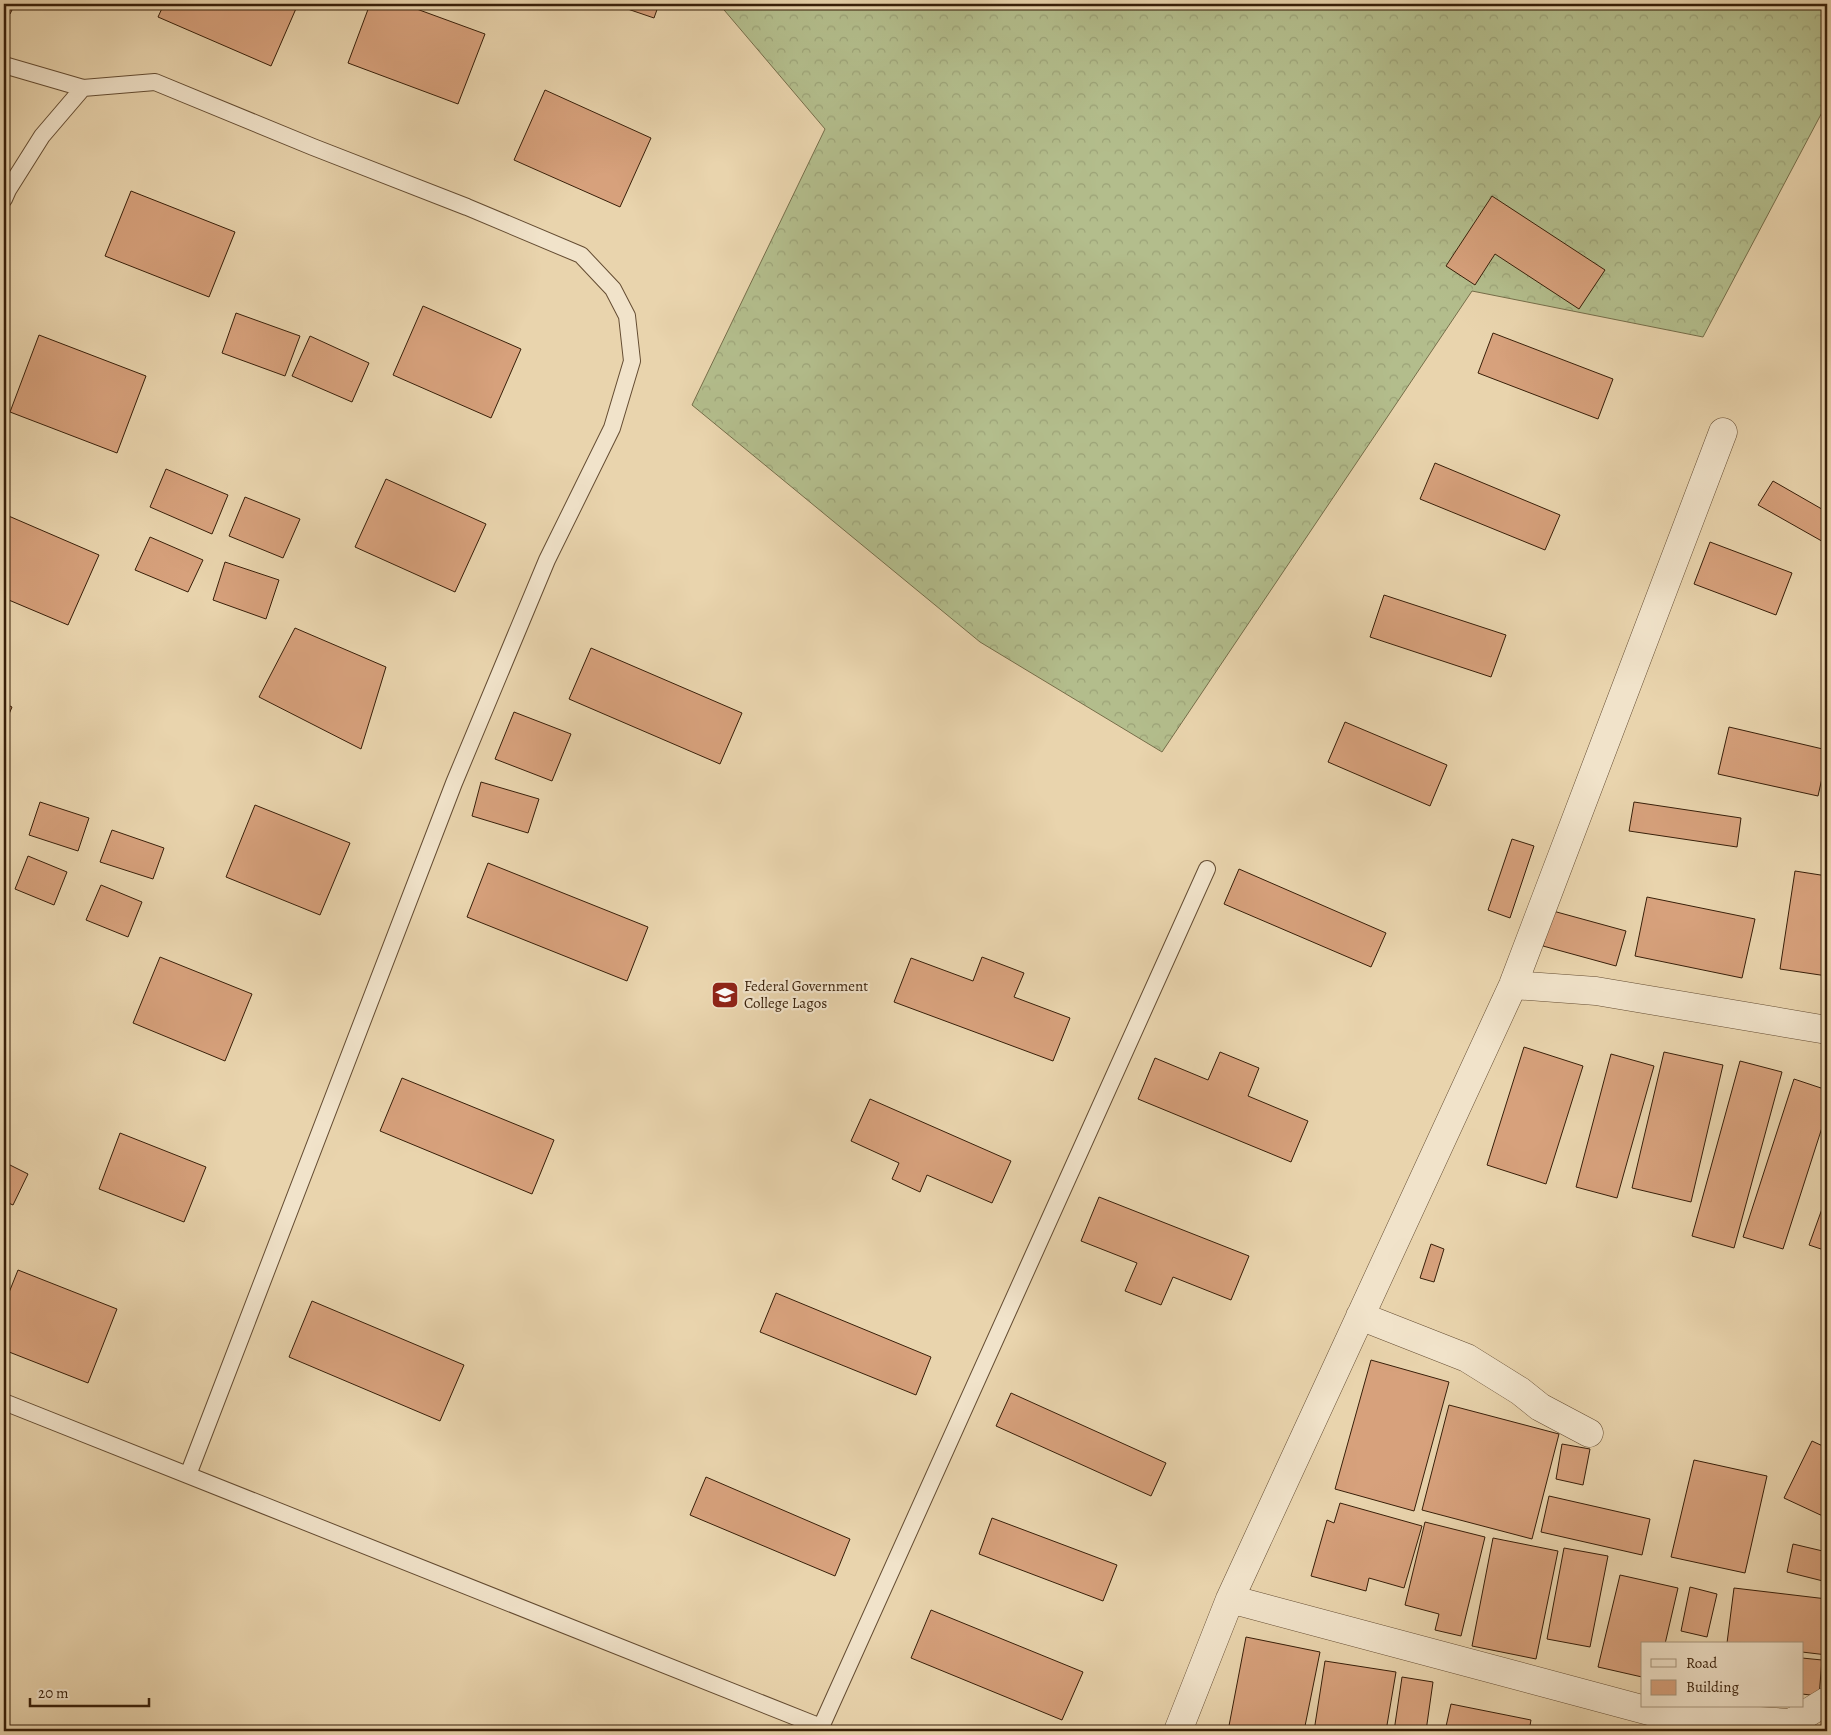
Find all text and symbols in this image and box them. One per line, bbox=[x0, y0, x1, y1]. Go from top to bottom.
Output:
place label: Federal Government College Lagos bbox=[744, 976, 868, 1013]
school or university icon: Federal Government College Lagos bbox=[710, 980, 740, 1010]
legend bbox=[1641, 1642, 1804, 1708]
text: Road bbox=[1686, 1653, 1718, 1673]
scale bar bbox=[30, 1675, 149, 1707]
text: Building bbox=[1686, 1677, 1739, 1697]
text: 20 m bbox=[38, 1683, 69, 1703]

